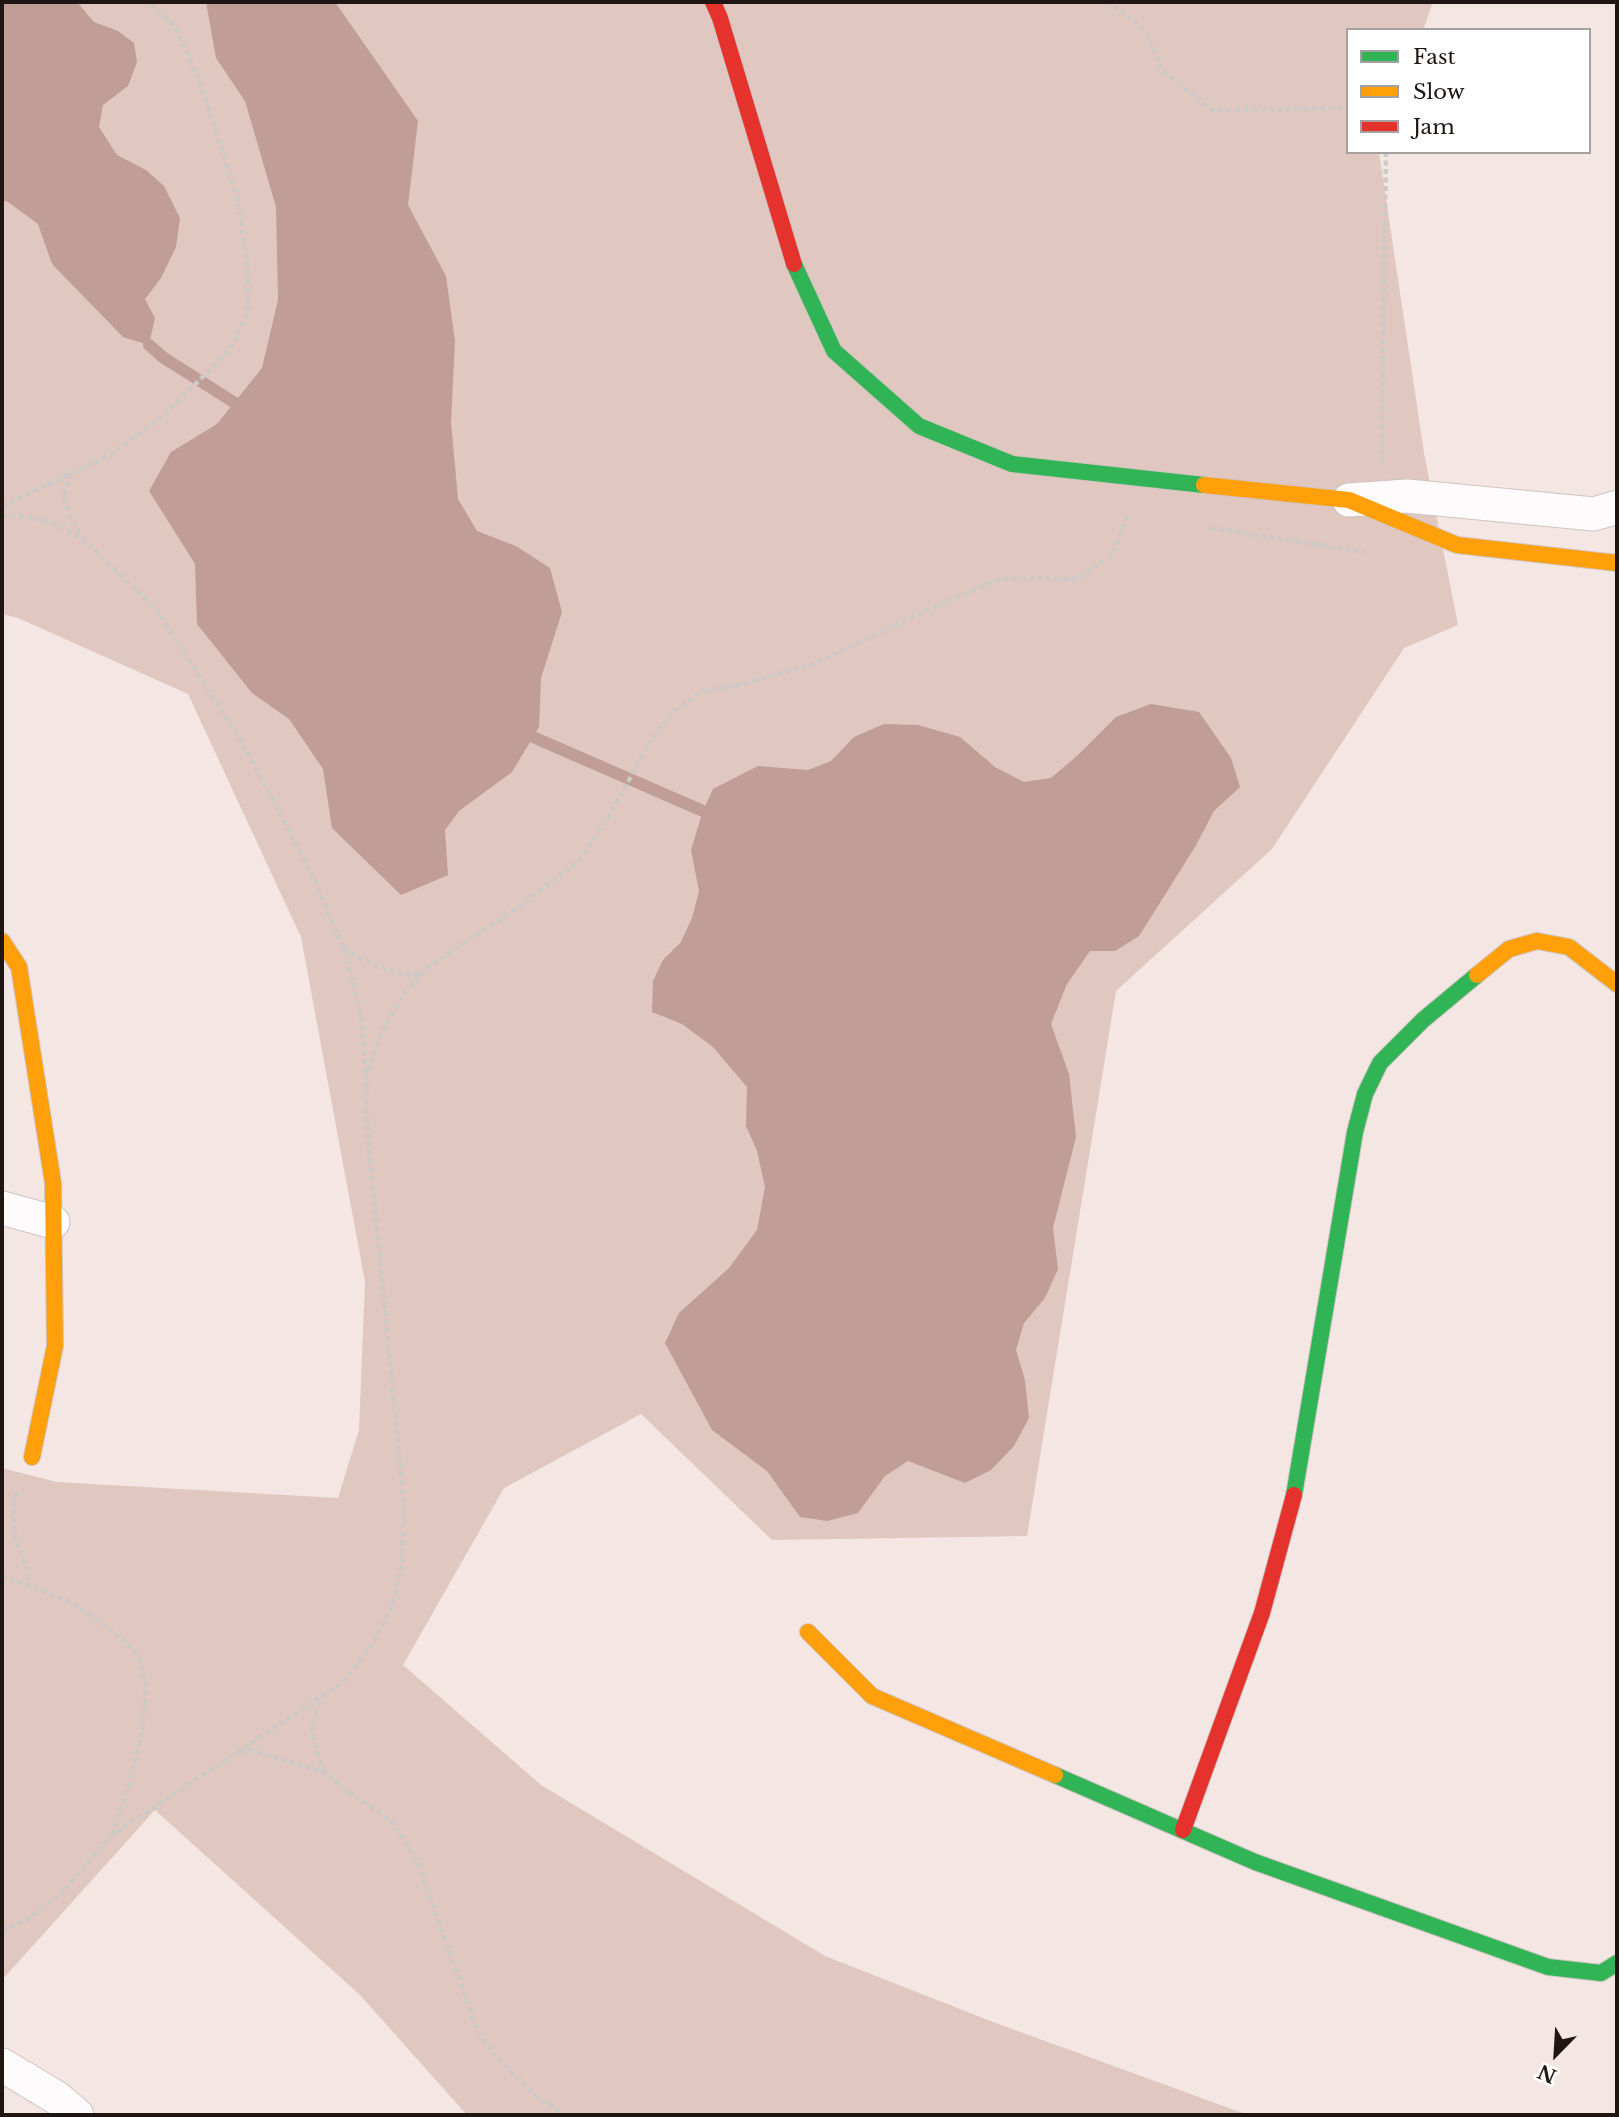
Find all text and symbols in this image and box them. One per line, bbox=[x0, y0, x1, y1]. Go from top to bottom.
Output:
legend bbox=[1346, 28, 1591, 154]
text: Fast bbox=[1413, 44, 1455, 70]
text: Slow bbox=[1413, 79, 1465, 105]
text: Jam bbox=[1413, 114, 1455, 140]
north arrow bbox=[1521, 2019, 1591, 2089]
text: N bbox=[1534, 2060, 1560, 2088]

